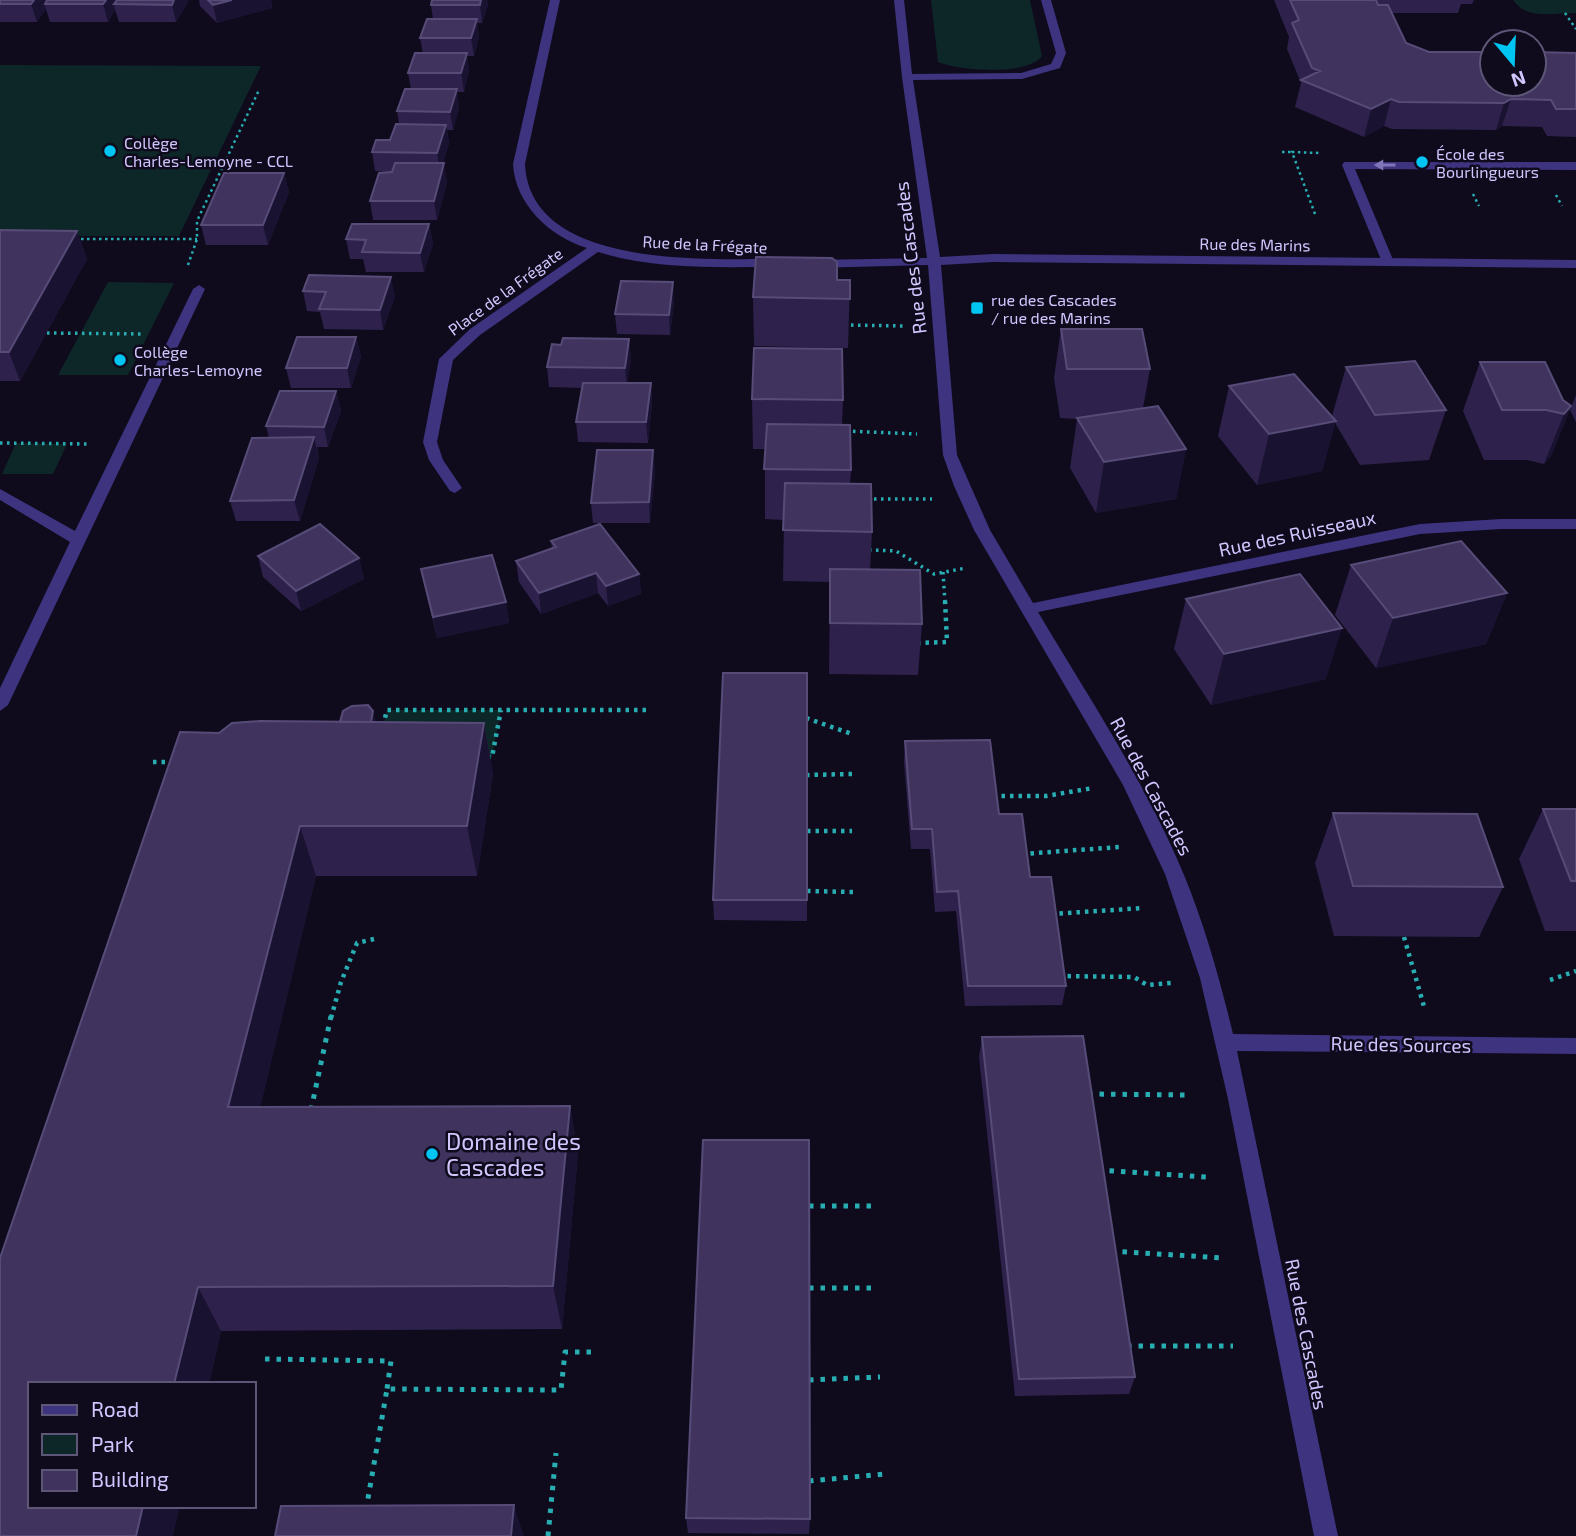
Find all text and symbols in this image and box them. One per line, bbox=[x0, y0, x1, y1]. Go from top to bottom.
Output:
north arrow bbox=[1478, 28, 1548, 98]
text: N bbox=[1508, 66, 1529, 93]
place label: Collège Charles-Lemoyne - CCL bbox=[124, 133, 293, 170]
marker: Collège Charles-Lemoyne - CCL bbox=[102, 143, 118, 159]
place label: École des Bourlingueurs bbox=[1436, 144, 1539, 181]
marker: École des Bourlingueurs bbox=[1414, 154, 1430, 170]
one-way arrow bbox=[1374, 159, 1396, 171]
street label: Rue des Cascades bbox=[889, 180, 931, 336]
street label: Rue de la Frégate bbox=[642, 231, 768, 257]
street label: Rue des Marins bbox=[1199, 234, 1311, 254]
street label: Place de la Frégate bbox=[444, 243, 566, 339]
place label: rue des Cascades / rue des Marins bbox=[991, 290, 1117, 327]
marker: rue des Cascades / rue des Marins bbox=[969, 300, 985, 316]
place label: Collège Charles-Lemoyne bbox=[134, 342, 262, 379]
marker: Collège Charles-Lemoyne bbox=[112, 352, 128, 368]
street label: Rue des Ruisseaux bbox=[1216, 505, 1378, 561]
street label: Rue des Cascades bbox=[1106, 713, 1198, 859]
street label: Rue des Sources bbox=[1330, 1031, 1472, 1057]
place label: Domaine des Cascades bbox=[446, 1127, 581, 1181]
marker: Domaine des Cascades bbox=[424, 1146, 440, 1162]
street label: Rue des Cascades bbox=[1281, 1257, 1333, 1411]
legend bbox=[28, 1382, 256, 1508]
text: Road bbox=[91, 1396, 139, 1421]
text: Park bbox=[91, 1431, 134, 1456]
text: Building bbox=[91, 1466, 169, 1491]

